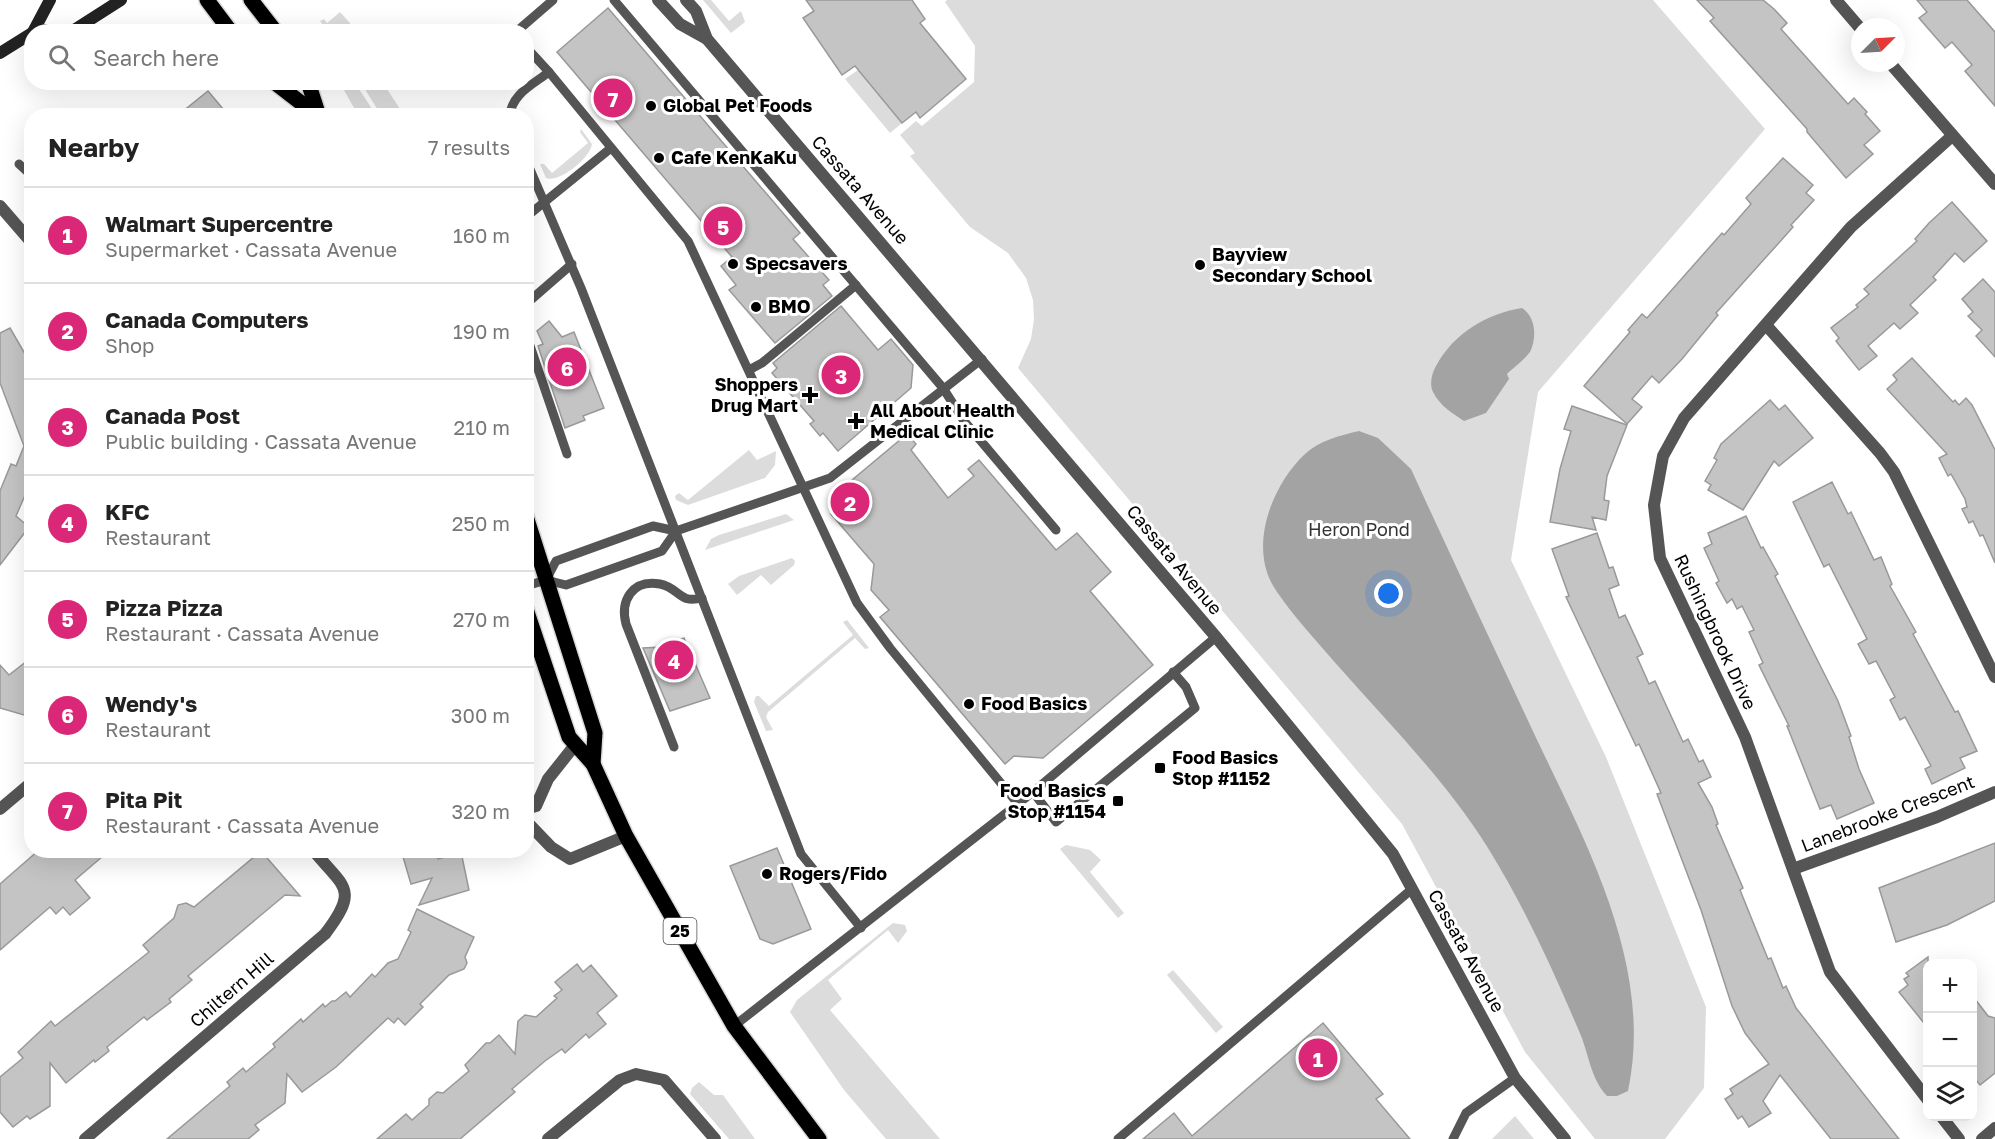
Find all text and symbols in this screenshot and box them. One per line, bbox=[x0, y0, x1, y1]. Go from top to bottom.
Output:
north arrow bbox=[1851, 18, 1905, 72]
search box bbox=[24, 24, 534, 90]
icon: search bbox=[45, 41, 78, 74]
text: Search here bbox=[93, 44, 219, 71]
pin: 7 bbox=[594, 76, 632, 120]
place label: Global Pet Foods bbox=[663, 94, 812, 116]
marker: Global Pet Foods bbox=[644, 99, 658, 113]
street label: Cassata Avenue bbox=[808, 130, 914, 248]
text: Nearby bbox=[48, 132, 139, 163]
text: 7 results bbox=[428, 135, 510, 159]
place label: Cafe KenKaKu bbox=[671, 146, 797, 168]
marker: Cafe KenKaKu bbox=[652, 151, 666, 165]
pin: 5 bbox=[704, 204, 742, 248]
text: Walmart Supercentre bbox=[105, 210, 333, 237]
text: 1 bbox=[62, 223, 73, 247]
text: 160 m bbox=[453, 223, 510, 247]
text: Supermarket · Cassata Avenue bbox=[105, 237, 397, 261]
place label: Bayview Secondary School bbox=[1212, 243, 1372, 286]
place label: Specsavers bbox=[745, 252, 848, 274]
marker: Specsavers bbox=[726, 257, 740, 271]
marker: Bayview Secondary School bbox=[1193, 258, 1207, 272]
place label: BMO bbox=[768, 295, 811, 317]
marker: BMO bbox=[749, 300, 763, 314]
text: Canada Computers bbox=[105, 306, 309, 333]
text: 2 bbox=[61, 319, 74, 343]
text: 190 m bbox=[453, 319, 510, 343]
text: Shop bbox=[105, 333, 154, 357]
pin: 6 bbox=[548, 344, 586, 389]
pin: 3 bbox=[822, 352, 860, 398]
place label: Shoppers Drug Mart bbox=[711, 373, 798, 416]
marker: Shoppers Drug Mart bbox=[803, 388, 817, 402]
place label: All About Health Medical Clinic bbox=[870, 399, 1015, 442]
text: Canada Post bbox=[105, 402, 240, 429]
marker: All About Health Medical Clinic bbox=[847, 412, 865, 430]
text: 3 bbox=[61, 415, 74, 439]
text: 210 m bbox=[454, 415, 510, 439]
text: Public building · Cassata Avenue bbox=[105, 429, 416, 453]
pin: 2 bbox=[830, 480, 870, 524]
text: KFC bbox=[105, 498, 150, 525]
street label: Cassata Avenue bbox=[1122, 500, 1227, 619]
text: 4 bbox=[61, 511, 74, 535]
text: 250 m bbox=[452, 511, 510, 535]
park label: Heron Pond bbox=[1308, 518, 1410, 540]
text: Restaurant bbox=[105, 525, 211, 549]
street label: Rushingbrook Drive bbox=[1670, 550, 1762, 713]
your location bbox=[1374, 579, 1403, 608]
text: Pizza Pizza bbox=[105, 594, 223, 621]
text: 5 bbox=[61, 607, 74, 631]
text: 270 m bbox=[453, 607, 510, 631]
text: Restaurant · Cassata Avenue bbox=[105, 621, 379, 645]
pin: 4 bbox=[654, 638, 694, 682]
text: Wendy's bbox=[105, 690, 197, 717]
place label: Food Basics bbox=[981, 692, 1087, 714]
marker: Food Basics bbox=[962, 697, 976, 711]
text: 6 bbox=[61, 703, 74, 727]
text: 300 m bbox=[451, 703, 510, 727]
text: Restaurant bbox=[105, 717, 211, 741]
place label: Food Basics Stop #1152 bbox=[1172, 746, 1278, 789]
marker: Food Basics Stop #1152 bbox=[1153, 761, 1167, 775]
street label: Lanebrooke Crescent bbox=[1798, 770, 1977, 856]
place label: Food Basics Stop #1154 bbox=[1000, 779, 1106, 822]
text: Pita Pit bbox=[105, 786, 182, 813]
marker: Food Basics Stop #1154 bbox=[1111, 794, 1125, 808]
text: 7 bbox=[62, 799, 73, 823]
text: 320 m bbox=[452, 799, 510, 823]
text: Restaurant · Cassata Avenue bbox=[105, 813, 379, 837]
place label: Rogers/Fido bbox=[779, 862, 887, 884]
marker: Rogers/Fido bbox=[760, 867, 774, 881]
street label: Cassata Avenue bbox=[1424, 885, 1510, 1016]
road number: 25 bbox=[664, 918, 696, 944]
street label: Chiltern Hill bbox=[185, 947, 278, 1032]
map controls bbox=[1923, 959, 1977, 1121]
button: + bbox=[1923, 959, 1977, 1013]
button: − bbox=[1923, 1013, 1977, 1067]
pin: 1 bbox=[1298, 1036, 1338, 1080]
button: layers bbox=[1923, 1067, 1977, 1121]

